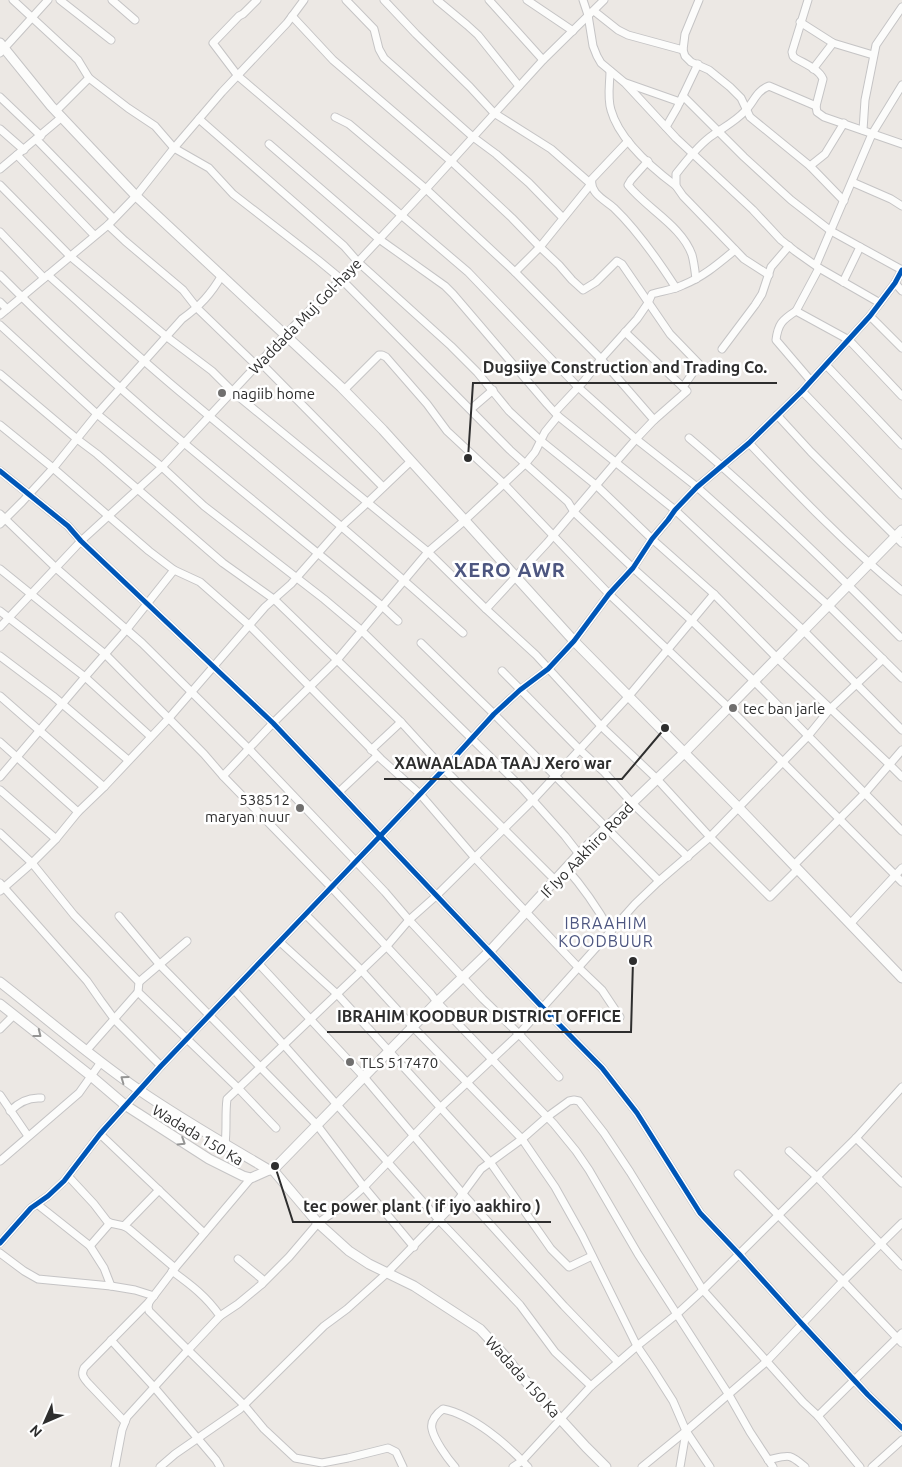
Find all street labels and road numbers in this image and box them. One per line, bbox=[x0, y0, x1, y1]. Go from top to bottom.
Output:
street label: Waddada Muj Gol-haye bbox=[245, 255, 365, 377]
street label: If Iyo Aakhiro Road bbox=[537, 799, 637, 901]
street label: Wadada 150 Ka bbox=[149, 1101, 247, 1169]
street label: Wadada 150 Ka bbox=[482, 1333, 564, 1421]

